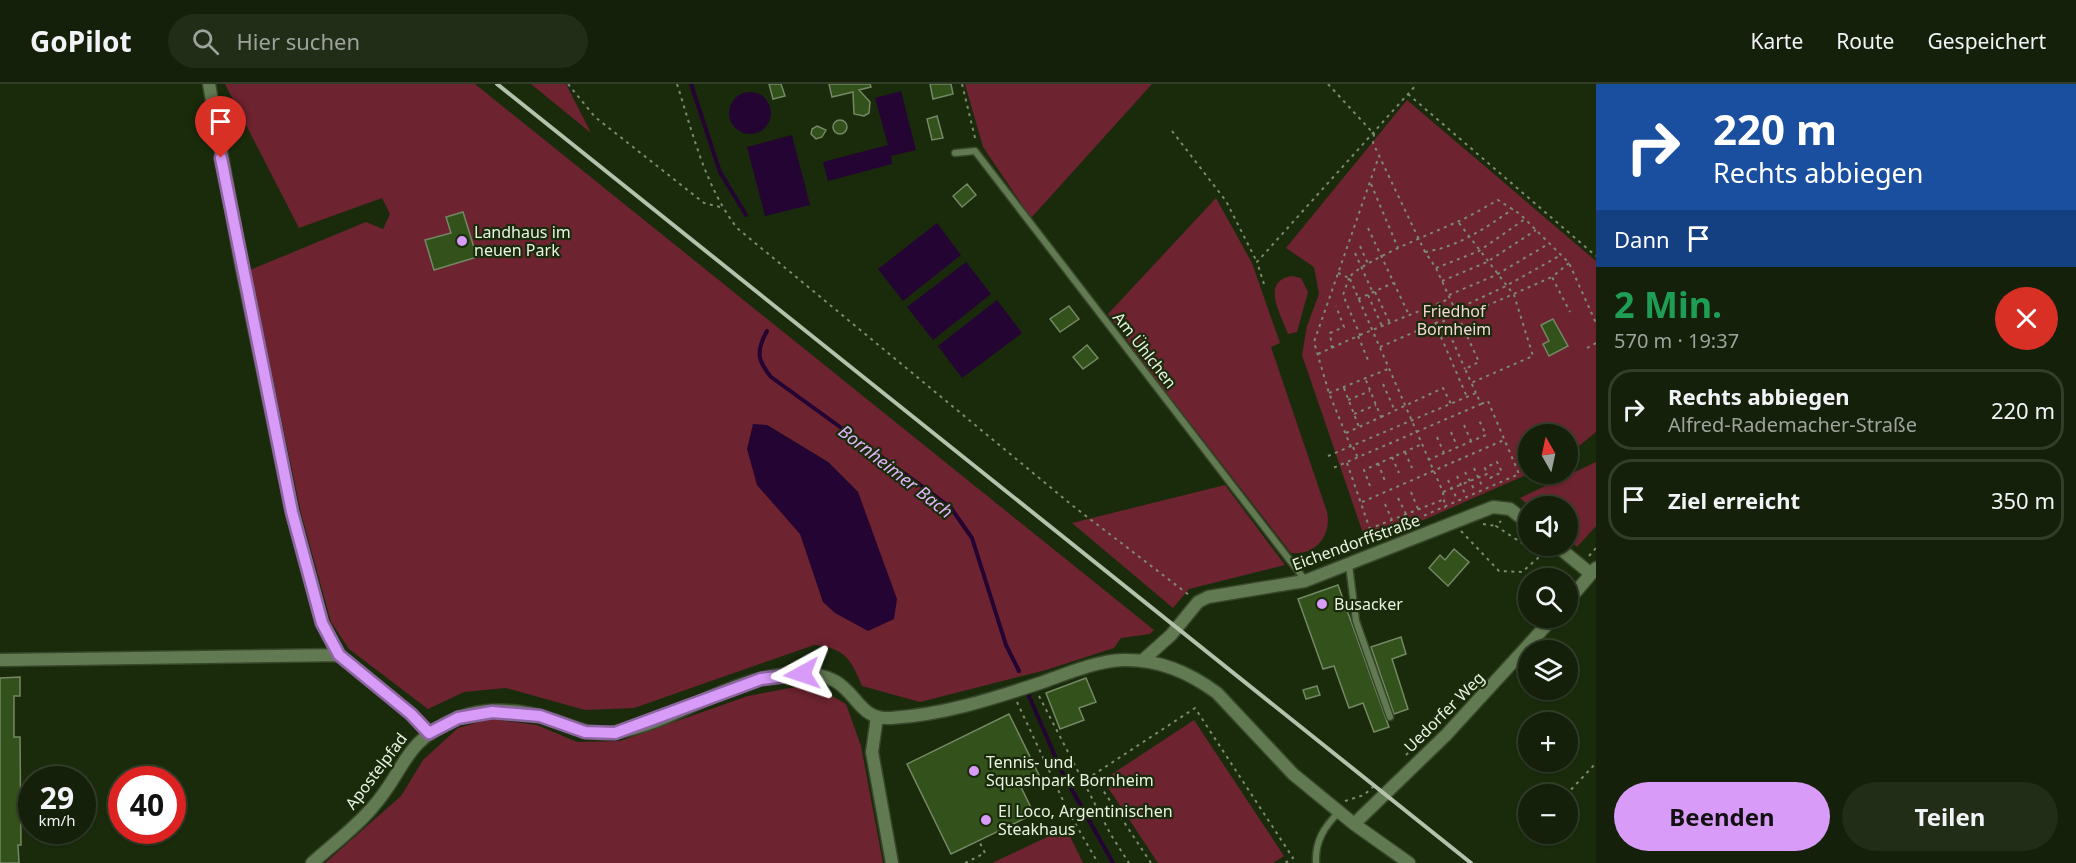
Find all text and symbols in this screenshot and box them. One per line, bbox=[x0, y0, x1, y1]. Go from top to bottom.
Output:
search box bbox=[168, 14, 588, 68]
text: GoPilot bbox=[30, 22, 132, 60]
icon: search bbox=[189, 25, 222, 58]
text: Hier suchen bbox=[237, 26, 360, 56]
text: Karte bbox=[1750, 27, 1803, 55]
text: Route bbox=[1836, 27, 1894, 55]
text: Gespeichert bbox=[1927, 27, 2046, 55]
pin bbox=[195, 96, 246, 158]
text: 220 m bbox=[1713, 100, 1837, 157]
icon: arrive bbox=[204, 105, 237, 138]
icon: right bbox=[1614, 108, 1692, 186]
text: Rechts abbiegen bbox=[1713, 154, 1923, 191]
place label: Landhaus im neuen Park bbox=[474, 221, 571, 261]
icon: arrive bbox=[1682, 222, 1715, 255]
text: Dann bbox=[1614, 224, 1670, 254]
marker: Landhaus im neuen Park bbox=[455, 234, 469, 248]
text: 2 Min. bbox=[1614, 280, 1722, 329]
button: close bbox=[1995, 287, 2058, 350]
park label: Friedhof Bornheim bbox=[1417, 300, 1491, 340]
street label: Am Ühlchen bbox=[1108, 307, 1182, 393]
text: 570 m · 19:37 bbox=[1614, 327, 1739, 354]
text: Rechts abbiegen bbox=[1668, 381, 1850, 411]
icon: right bbox=[1617, 393, 1650, 426]
text: 220 m bbox=[1991, 395, 2055, 425]
text: Alfred-Rademacher-Straße bbox=[1668, 411, 1917, 438]
water label: Bornheimer Bach bbox=[834, 419, 958, 523]
north arrow bbox=[1518, 424, 1578, 484]
map controls bbox=[1518, 424, 1578, 844]
icon: arrive bbox=[1617, 483, 1650, 516]
text: Ziel erreicht bbox=[1668, 485, 1800, 515]
text: 350 m bbox=[1991, 485, 2055, 515]
button: sound bbox=[1518, 496, 1578, 556]
street label: Eichendorffstraße bbox=[1289, 509, 1423, 575]
button: search bbox=[1518, 568, 1578, 628]
place label: Busacker bbox=[1334, 593, 1403, 615]
marker: Busacker bbox=[1315, 597, 1329, 611]
button: layers bbox=[1518, 640, 1578, 700]
position arrow bbox=[770, 642, 834, 706]
street label: Uedorfer Weg bbox=[1399, 667, 1489, 757]
button: + bbox=[1518, 712, 1578, 772]
street label: Apostelpfad bbox=[340, 728, 412, 814]
place label: Tennis- und Squashpark Bornheim bbox=[986, 751, 1154, 791]
marker: Tennis- und Squashpark Bornheim bbox=[967, 764, 981, 778]
speed limit sign: 40 bbox=[108, 766, 186, 844]
text: 29 bbox=[40, 777, 74, 818]
button: Beenden bbox=[1614, 782, 1830, 851]
button: Teilen bbox=[1842, 782, 2058, 851]
button: − bbox=[1518, 784, 1578, 844]
place label: El Loco, Argentinischen Steakhaus bbox=[998, 800, 1173, 840]
text: km/h bbox=[39, 810, 75, 830]
marker: El Loco, Argentinischen Steakhaus bbox=[979, 813, 993, 827]

